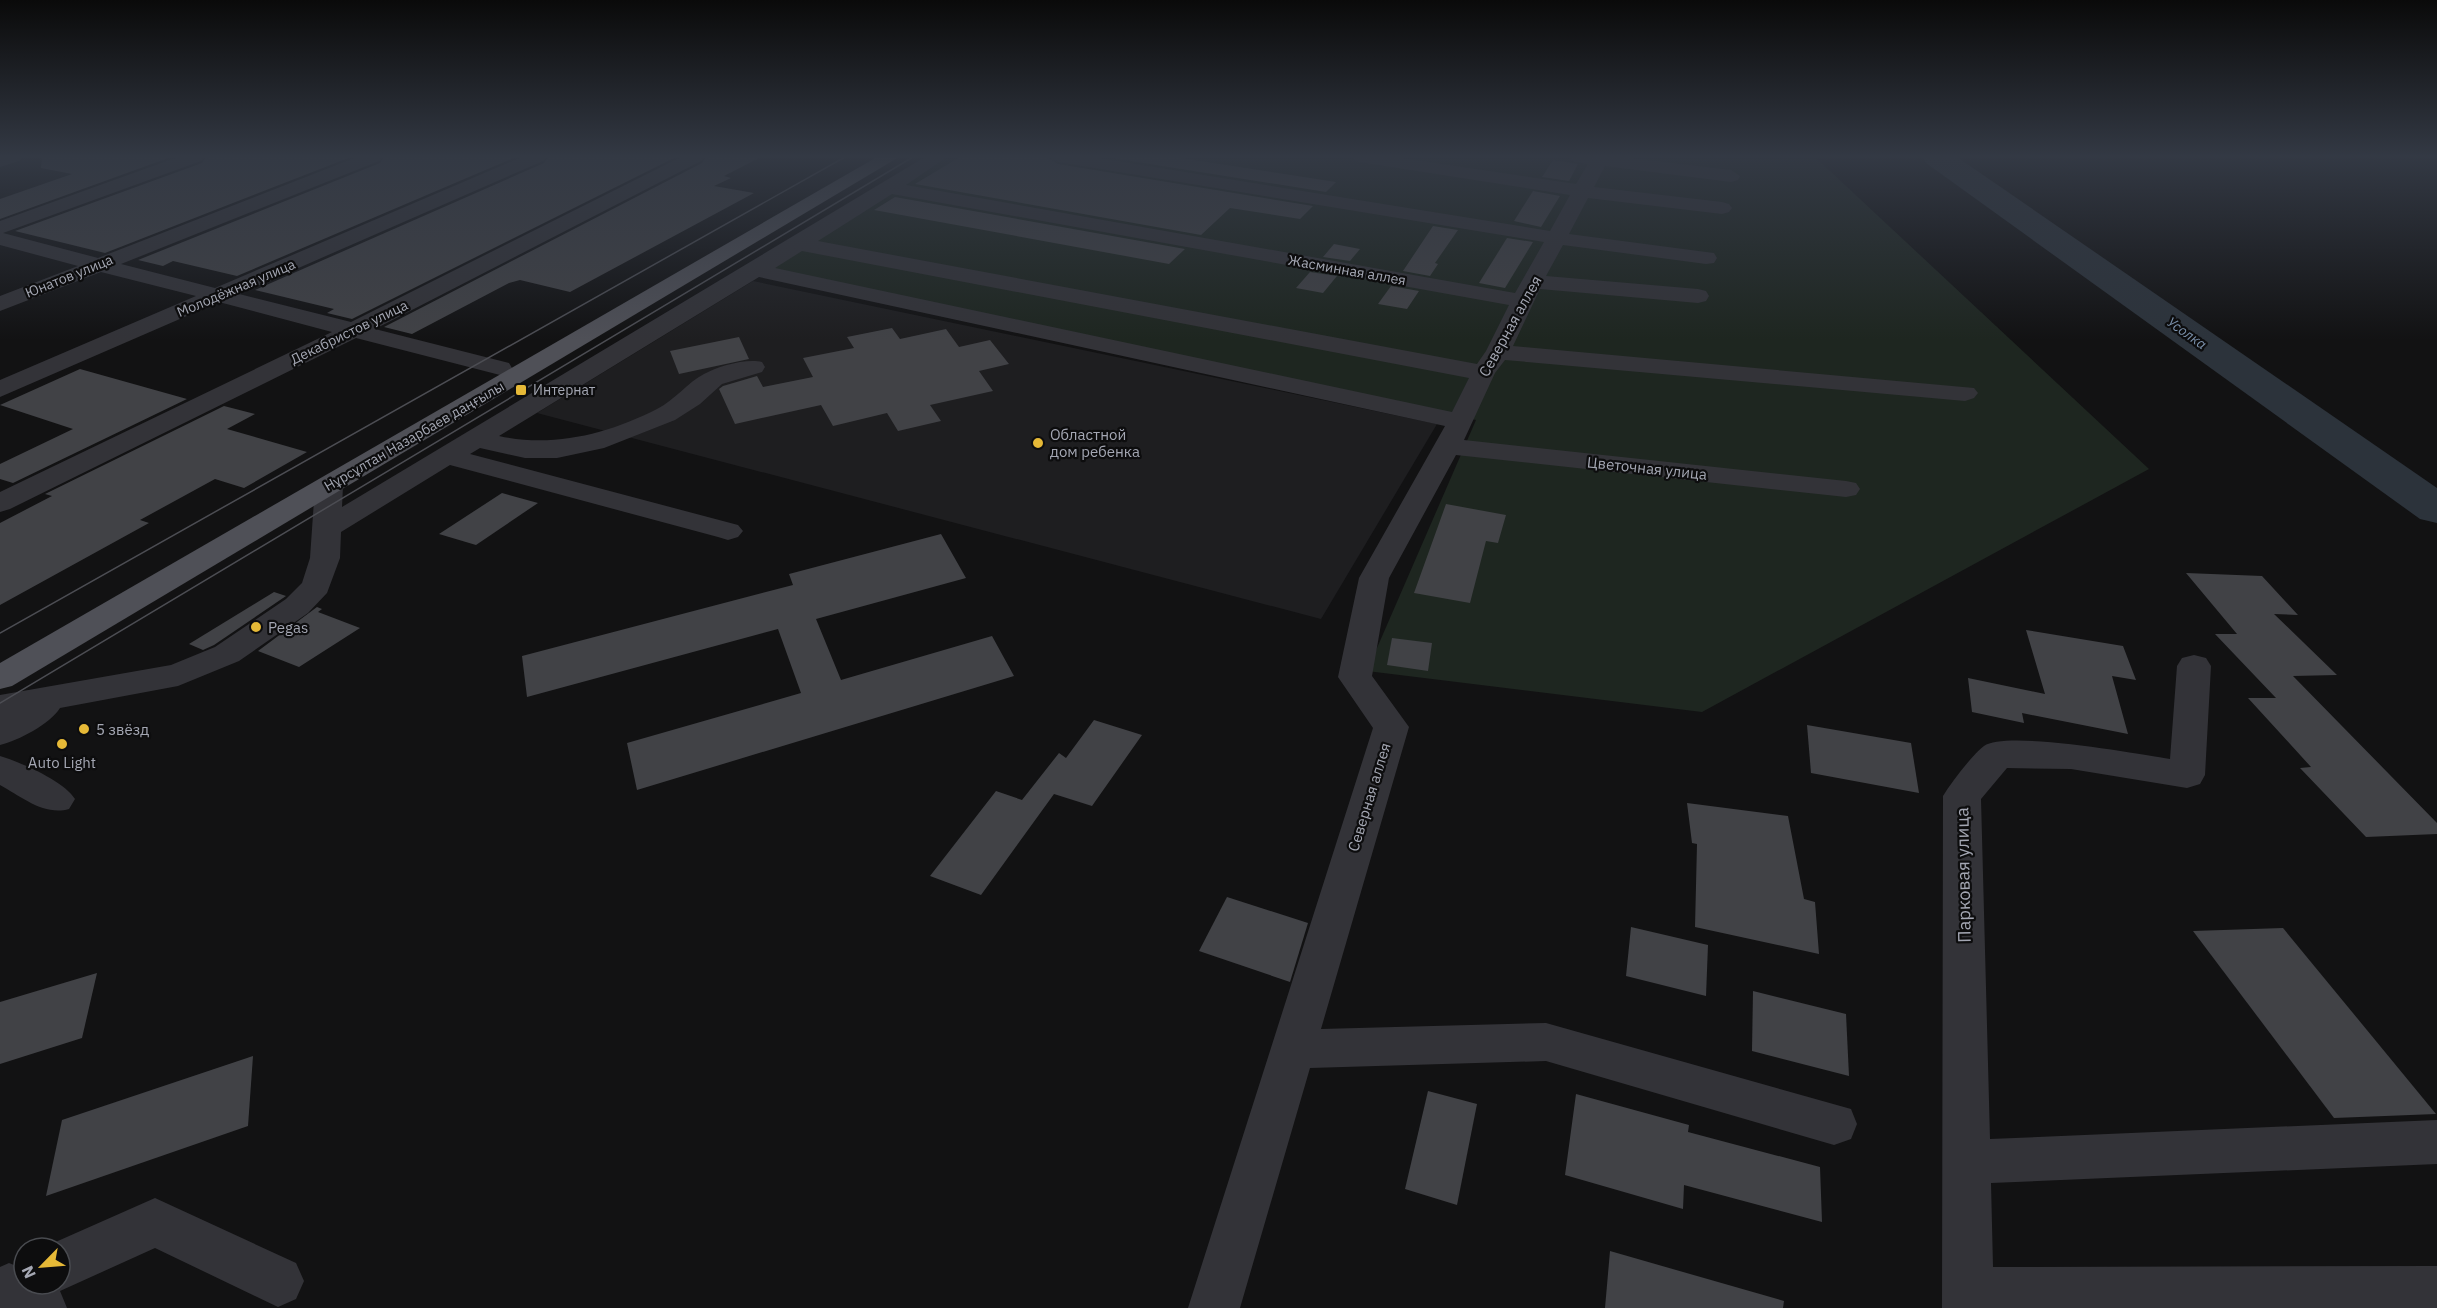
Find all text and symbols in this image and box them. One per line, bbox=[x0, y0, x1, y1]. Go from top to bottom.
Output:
street label: Юнатов улица bbox=[22, 250, 116, 302]
street label: Жасминная аллея bbox=[1287, 251, 1407, 289]
street label: Молодёжная улица bbox=[174, 255, 298, 321]
street label: Северная аллея bbox=[1474, 272, 1546, 380]
street label: Декабристов улица bbox=[287, 296, 411, 368]
water label: Усолка bbox=[2164, 313, 2210, 353]
street label: Нұрсұлтан Назарбаев даңғылы bbox=[321, 377, 507, 495]
place label: Интернат bbox=[533, 381, 596, 399]
marker: Интернат bbox=[514, 383, 528, 397]
place label: Областной дом ребенка bbox=[1050, 425, 1140, 461]
marker: Областной дом ребенка bbox=[1031, 436, 1045, 450]
street label: Цветочная улица bbox=[1586, 452, 1708, 484]
place label: Pegas bbox=[268, 618, 308, 637]
marker: Pegas bbox=[249, 620, 263, 634]
place label: 5 звёзд bbox=[96, 720, 149, 739]
marker: 5 звёзд bbox=[77, 722, 91, 736]
marker: Auto Light bbox=[55, 737, 69, 751]
street label: Северная аллея bbox=[1343, 740, 1395, 854]
place label: Auto Light bbox=[28, 753, 96, 772]
street label: Парковая улица bbox=[1950, 807, 1976, 943]
north arrow bbox=[12, 1236, 72, 1296]
text: N bbox=[17, 1263, 40, 1282]

